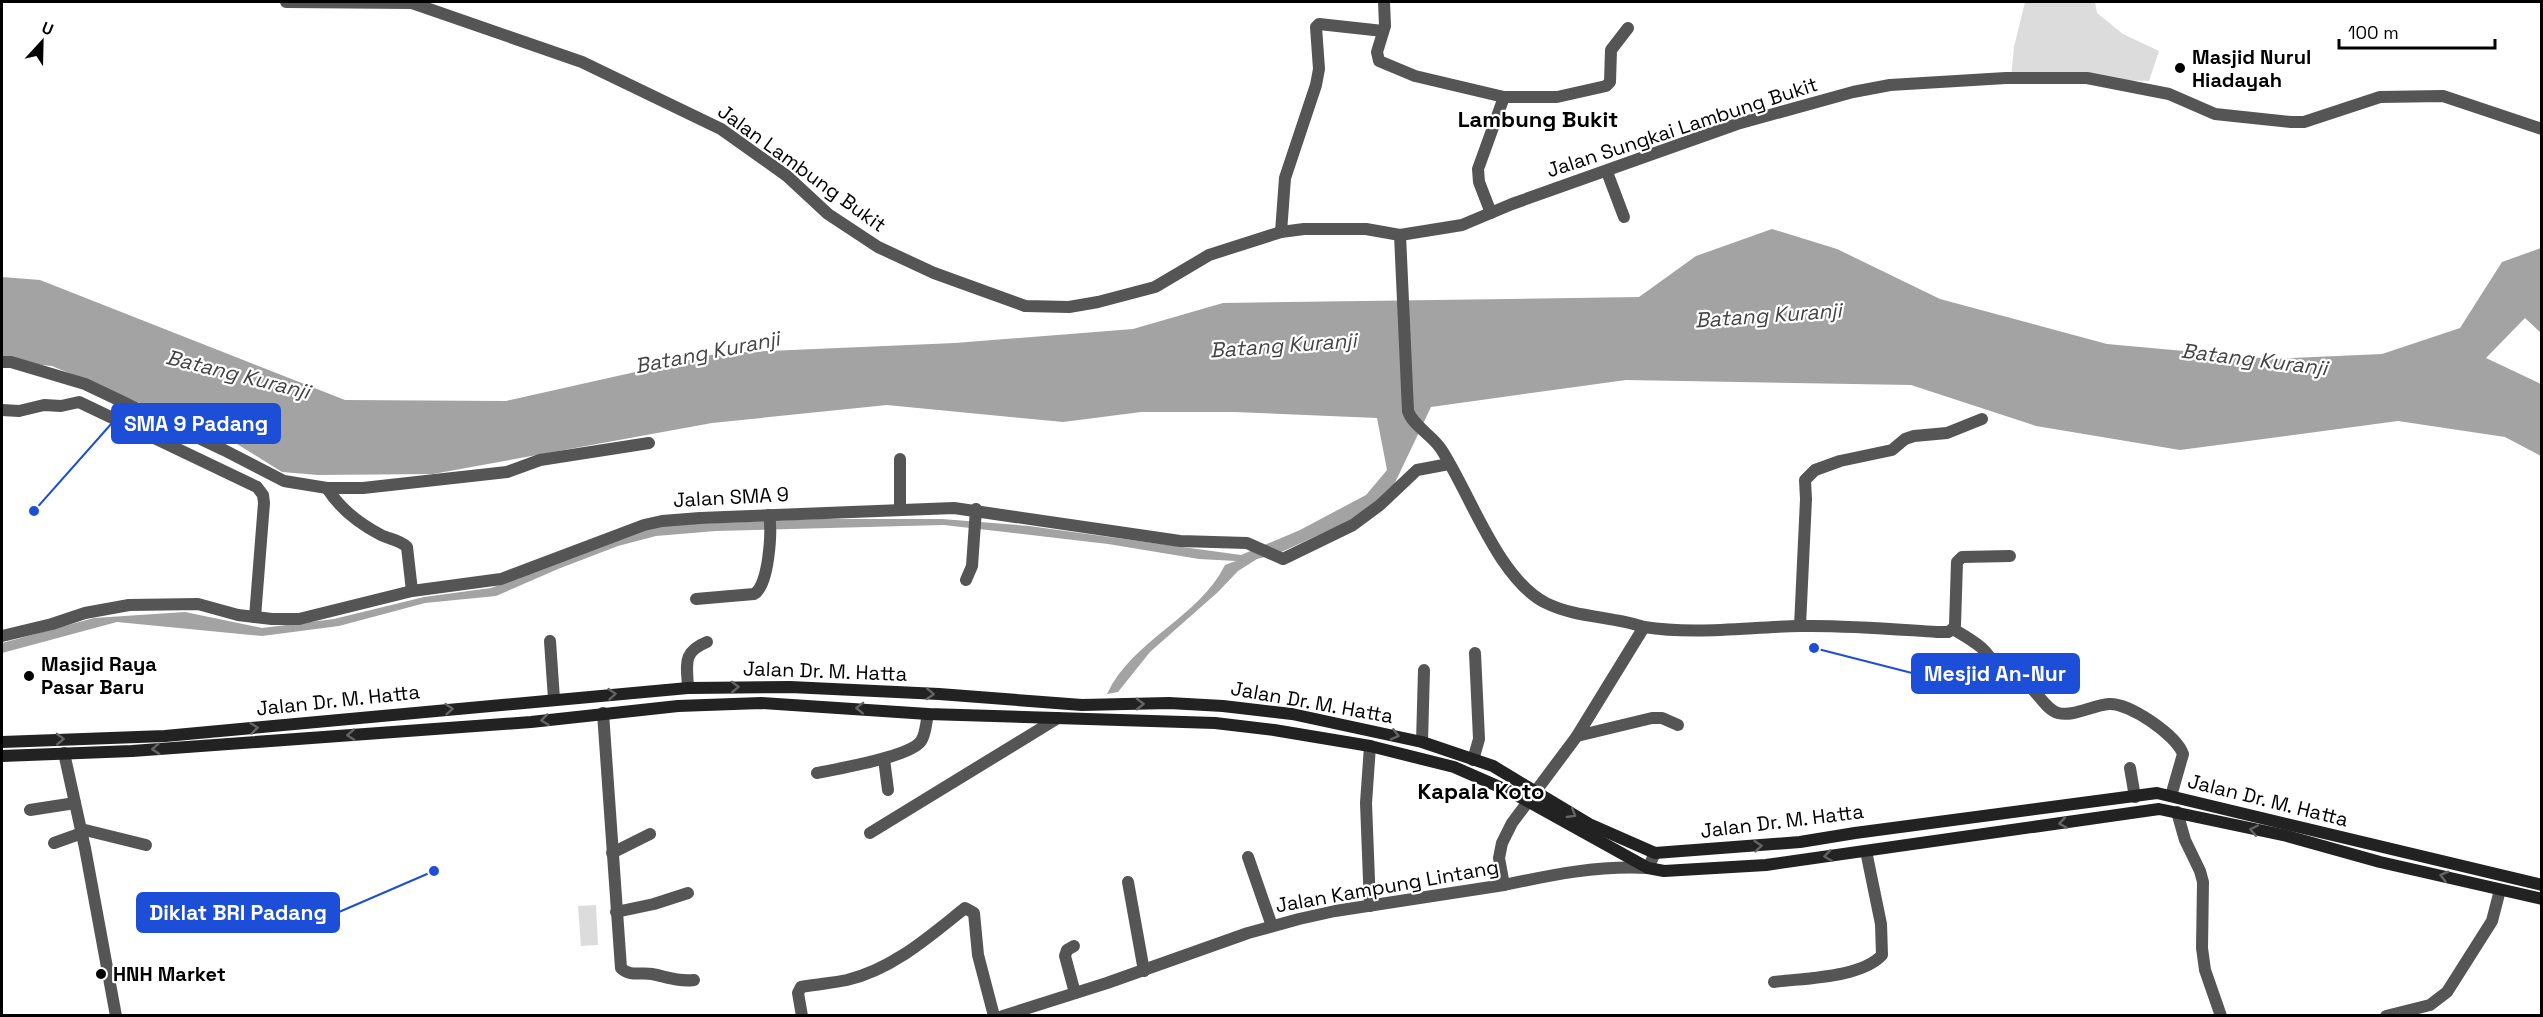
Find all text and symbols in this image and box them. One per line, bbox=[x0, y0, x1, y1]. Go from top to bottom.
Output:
north arrow bbox=[12, 12, 72, 72]
scale bar bbox=[2339, 12, 2495, 50]
text: U bbox=[39, 17, 56, 40]
text: 100 m bbox=[2348, 21, 2399, 44]
place label: Masjid Nurul Hiadayah bbox=[2192, 44, 2311, 93]
marker: Masjid Nurul Hiadayah bbox=[2173, 61, 2187, 75]
street label: Jalan Sungkai Lambung Bukit bbox=[1543, 71, 1821, 183]
street label: Jalan Lambung Bukit bbox=[713, 98, 891, 238]
district label: Lambung Bukit bbox=[1458, 105, 1618, 133]
water label: Batang Kuranji bbox=[1694, 296, 1845, 334]
water label: Batang Kuranji bbox=[632, 324, 785, 379]
water label: Batang Kuranji bbox=[1209, 326, 1360, 364]
water label: Batang Kuranji bbox=[2179, 337, 2331, 382]
water label: Batang Kuranji bbox=[163, 343, 315, 406]
callout: SMA 9 Padang bbox=[112, 404, 280, 443]
text: SMA 9 Padang bbox=[124, 410, 268, 437]
street label: Jalan SMA 9 bbox=[672, 481, 790, 513]
place label: Masjid Raya Pasar Baru bbox=[41, 651, 157, 700]
callout: Mesjid An-Nur bbox=[1912, 654, 2079, 693]
street label: Jalan Dr. M. Hatta bbox=[742, 655, 908, 687]
text: Mesjid An-Nur bbox=[1924, 660, 2066, 687]
marker: Masjid Raya Pasar Baru bbox=[22, 669, 36, 683]
street label: Jalan Dr. M. Hatta bbox=[1229, 675, 1395, 729]
street label: Jalan Dr. M. Hatta bbox=[255, 678, 421, 722]
one-way arrow bbox=[731, 681, 740, 693]
one-way arrow bbox=[926, 687, 935, 700]
one-way arrow bbox=[608, 688, 617, 701]
one-way arrow bbox=[1136, 698, 1145, 710]
one-way arrow bbox=[855, 702, 864, 715]
one-way arrow bbox=[444, 703, 453, 716]
one-way arrow bbox=[541, 713, 550, 726]
one-way arrow bbox=[250, 722, 259, 735]
one-way arrow bbox=[346, 728, 355, 741]
one-way arrow bbox=[1390, 728, 1400, 741]
one-way arrow bbox=[55, 732, 64, 745]
one-way arrow bbox=[152, 742, 161, 755]
street label: Jalan Dr. M. Hatta bbox=[2185, 768, 2351, 832]
district label: Kapala Koto bbox=[1417, 777, 1545, 805]
street label: Jalan Dr. M. Hatta bbox=[1699, 798, 1865, 844]
one-way arrow bbox=[1566, 807, 1576, 818]
one-way arrow bbox=[2058, 817, 2067, 829]
one-way arrow bbox=[2250, 824, 2260, 837]
one-way arrow bbox=[1754, 840, 1763, 853]
one-way arrow bbox=[1824, 850, 1833, 862]
street label: Jalan Kampung Lintang bbox=[1273, 854, 1501, 918]
one-way arrow bbox=[2439, 871, 2449, 884]
callout: Diklat BRI Padang bbox=[137, 893, 339, 932]
text: Diklat BRI Padang bbox=[149, 899, 327, 926]
place label: HNH Market bbox=[113, 961, 226, 987]
marker: HNH Market bbox=[94, 967, 108, 981]

